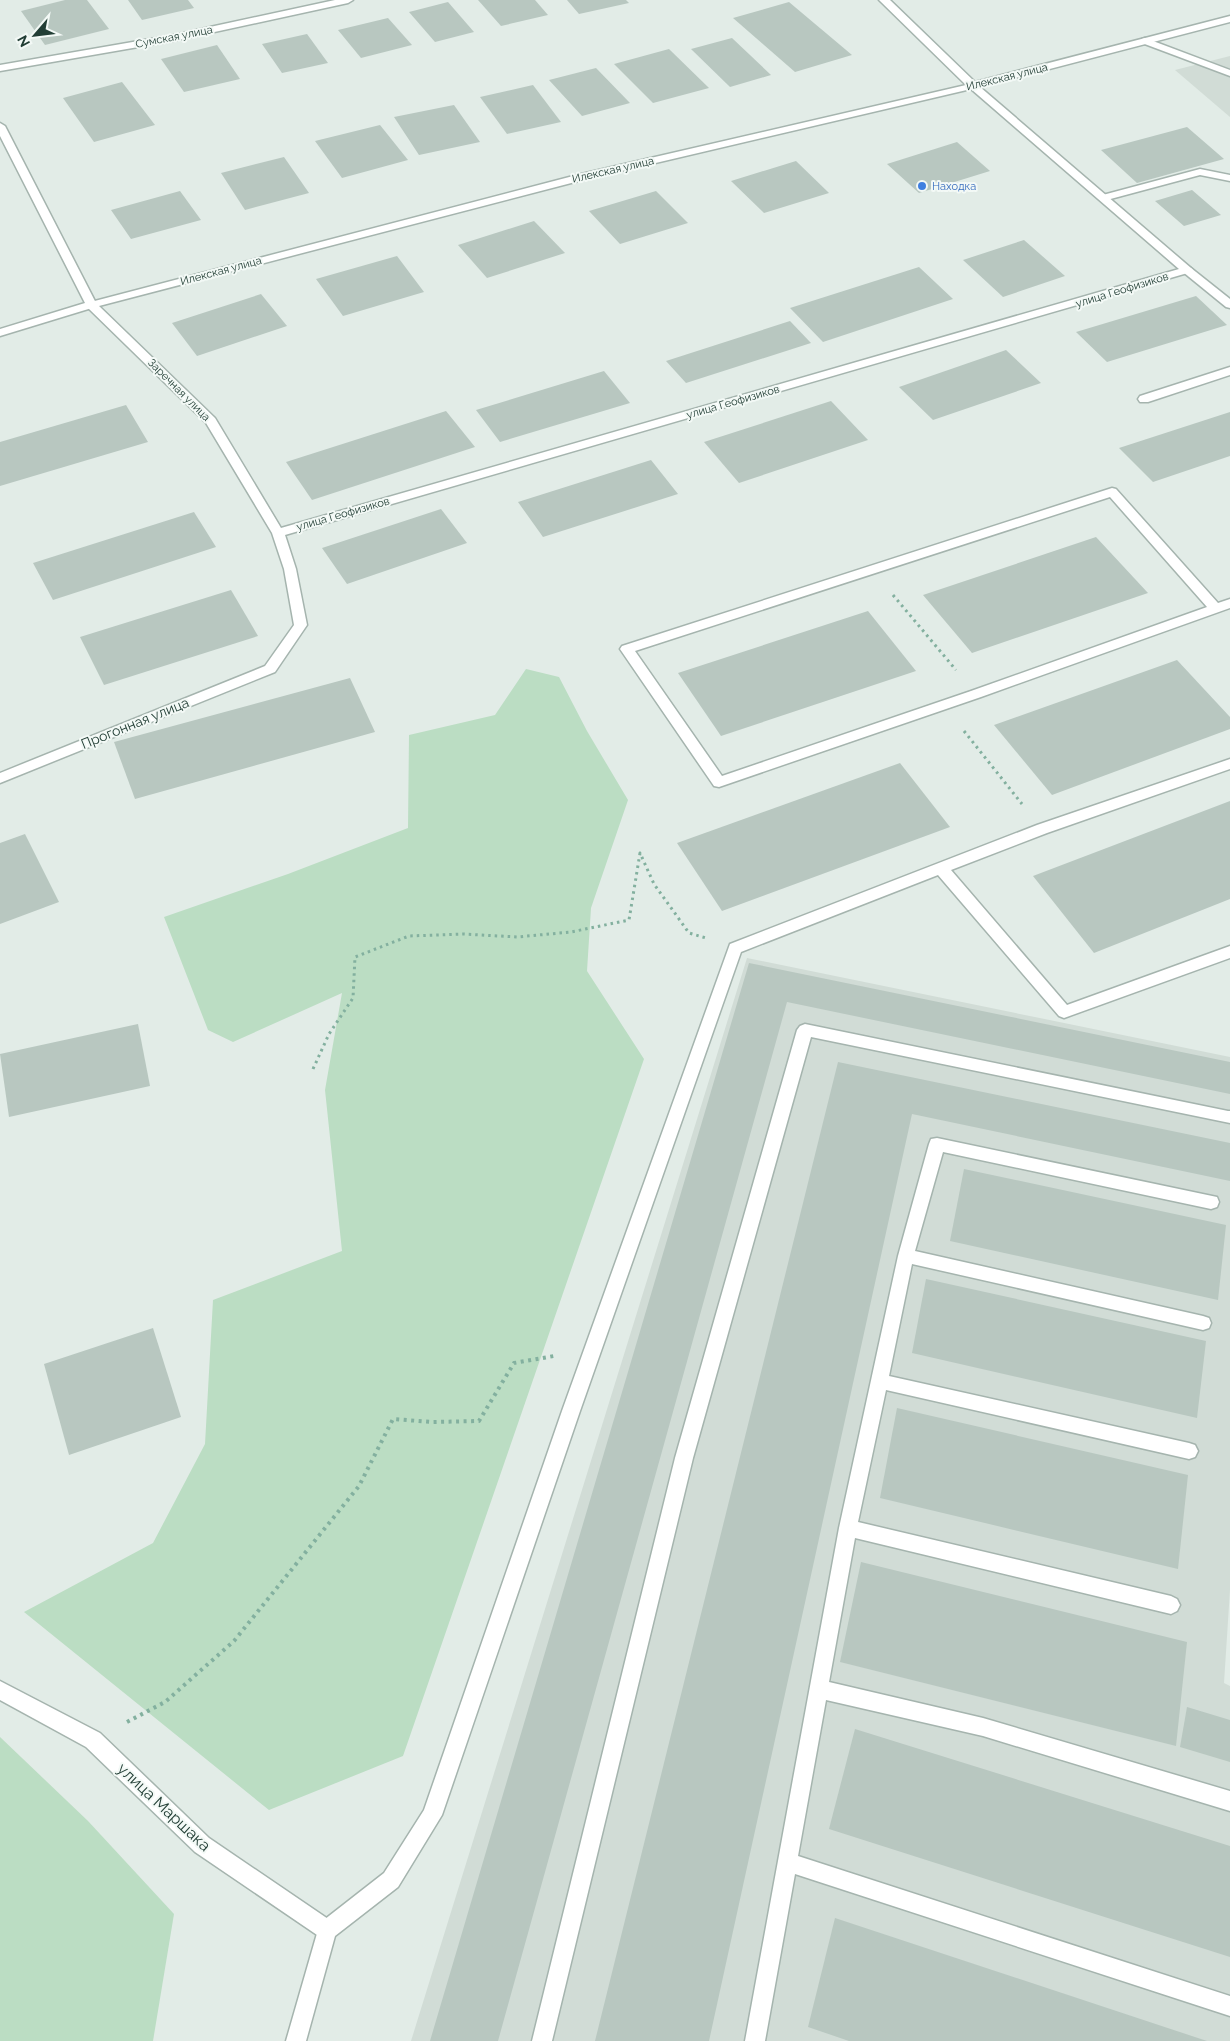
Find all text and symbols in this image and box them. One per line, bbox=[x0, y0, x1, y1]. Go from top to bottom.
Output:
north arrow bbox=[10, 10, 60, 60]
street label: Сумская улица bbox=[134, 23, 214, 51]
text: N bbox=[14, 33, 33, 50]
street label: Илекская улица bbox=[965, 61, 1049, 93]
street label: Илекская улица bbox=[571, 154, 655, 186]
marker: Находка bbox=[916, 180, 928, 192]
place label: Находка bbox=[932, 180, 976, 193]
street label: Илекская улица bbox=[179, 254, 263, 288]
street label: улица Геофизиков bbox=[1074, 270, 1170, 310]
street label: Заречная улица bbox=[145, 356, 213, 424]
street label: улица Геофизиков bbox=[685, 382, 781, 422]
street label: улица Геофизиков bbox=[295, 494, 391, 534]
street label: Прогонная улица bbox=[79, 694, 191, 752]
street label: улица Маршака bbox=[113, 1759, 215, 1855]

